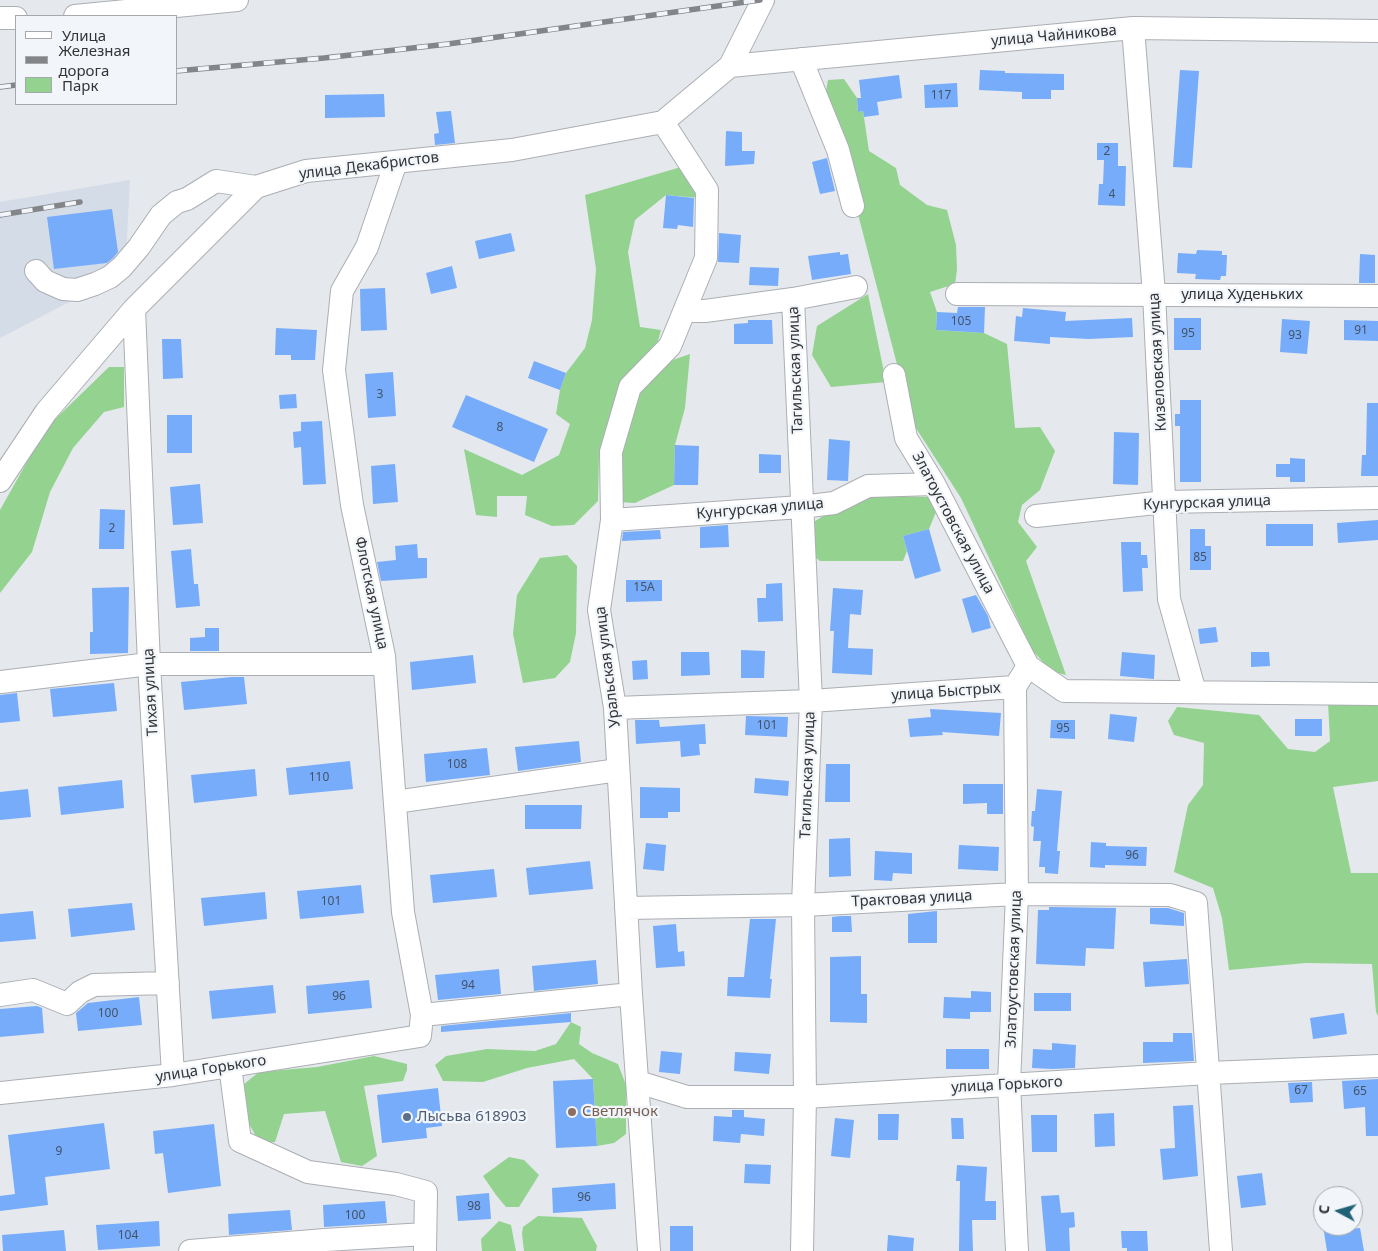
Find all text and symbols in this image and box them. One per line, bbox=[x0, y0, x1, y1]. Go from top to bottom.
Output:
legend bbox=[15, 15, 178, 105]
street label: улица Чайникова bbox=[990, 22, 1118, 50]
text: Улица bbox=[62, 25, 106, 45]
text: Железная дорога bbox=[58, 40, 131, 80]
text: Парк bbox=[62, 75, 98, 95]
house number: 117 bbox=[931, 89, 951, 103]
house number: 2 bbox=[1104, 145, 1110, 159]
street label: улица Декабристов bbox=[298, 148, 440, 184]
house number: 4 bbox=[1109, 188, 1115, 202]
street label: улица Худеньких bbox=[1181, 286, 1303, 304]
street label: Кизеловская улица bbox=[1145, 292, 1171, 432]
street label: Тагильская улица bbox=[785, 306, 807, 434]
house number: 105 bbox=[951, 315, 971, 329]
house number: 91 bbox=[1354, 324, 1368, 338]
house number: 95 bbox=[1181, 327, 1195, 341]
house number: 93 bbox=[1288, 329, 1302, 343]
house number: 3 bbox=[377, 388, 383, 402]
house number: 8 bbox=[497, 421, 503, 435]
street label: Златоустовская улица bbox=[908, 449, 998, 597]
street label: Кунгурская улица bbox=[1143, 492, 1271, 514]
street label: Кунгурская улица bbox=[696, 494, 824, 524]
house number: 2 bbox=[109, 522, 115, 536]
street label: Флотская улица bbox=[350, 535, 392, 651]
house number: 85 bbox=[1193, 551, 1207, 565]
house number: 15А bbox=[633, 581, 655, 595]
street label: Уральская улица bbox=[592, 605, 624, 729]
street label: Тихая улица bbox=[140, 648, 162, 736]
street label: улица Быстрых bbox=[891, 679, 1001, 705]
street label: Тагильская улица bbox=[797, 711, 819, 839]
house number: 101 bbox=[757, 719, 777, 733]
house number: 95 bbox=[1056, 722, 1070, 736]
house number: 108 bbox=[447, 758, 467, 772]
house number: 110 bbox=[309, 771, 329, 785]
house number: 96 bbox=[1125, 849, 1139, 863]
street label: Трактовая улица bbox=[851, 887, 973, 911]
street label: Златоустовская улица bbox=[1002, 890, 1026, 1048]
house number: 101 bbox=[321, 895, 341, 909]
house number: 94 bbox=[461, 979, 475, 993]
house number: 96 bbox=[332, 990, 346, 1004]
house number: 100 bbox=[98, 1007, 118, 1021]
street label: улица Горького bbox=[154, 1051, 268, 1087]
street label: улица Горького bbox=[951, 1073, 1063, 1097]
house number: 67 bbox=[1294, 1084, 1308, 1098]
house number: 65 bbox=[1353, 1085, 1367, 1099]
place label: Светлячок bbox=[582, 1103, 658, 1121]
marker: Светлячок bbox=[566, 1106, 578, 1118]
place label: Лысьва 618903 bbox=[417, 1108, 527, 1126]
marker: Лысьва 618903 bbox=[401, 1111, 413, 1123]
house number: 9 bbox=[56, 1145, 62, 1159]
north arrow bbox=[1313, 1186, 1363, 1236]
house number: 96 bbox=[577, 1191, 591, 1205]
house number: 98 bbox=[467, 1200, 481, 1214]
text: С bbox=[1314, 1204, 1333, 1215]
house number: 100 bbox=[345, 1209, 365, 1223]
house number: 104 bbox=[118, 1229, 138, 1243]

